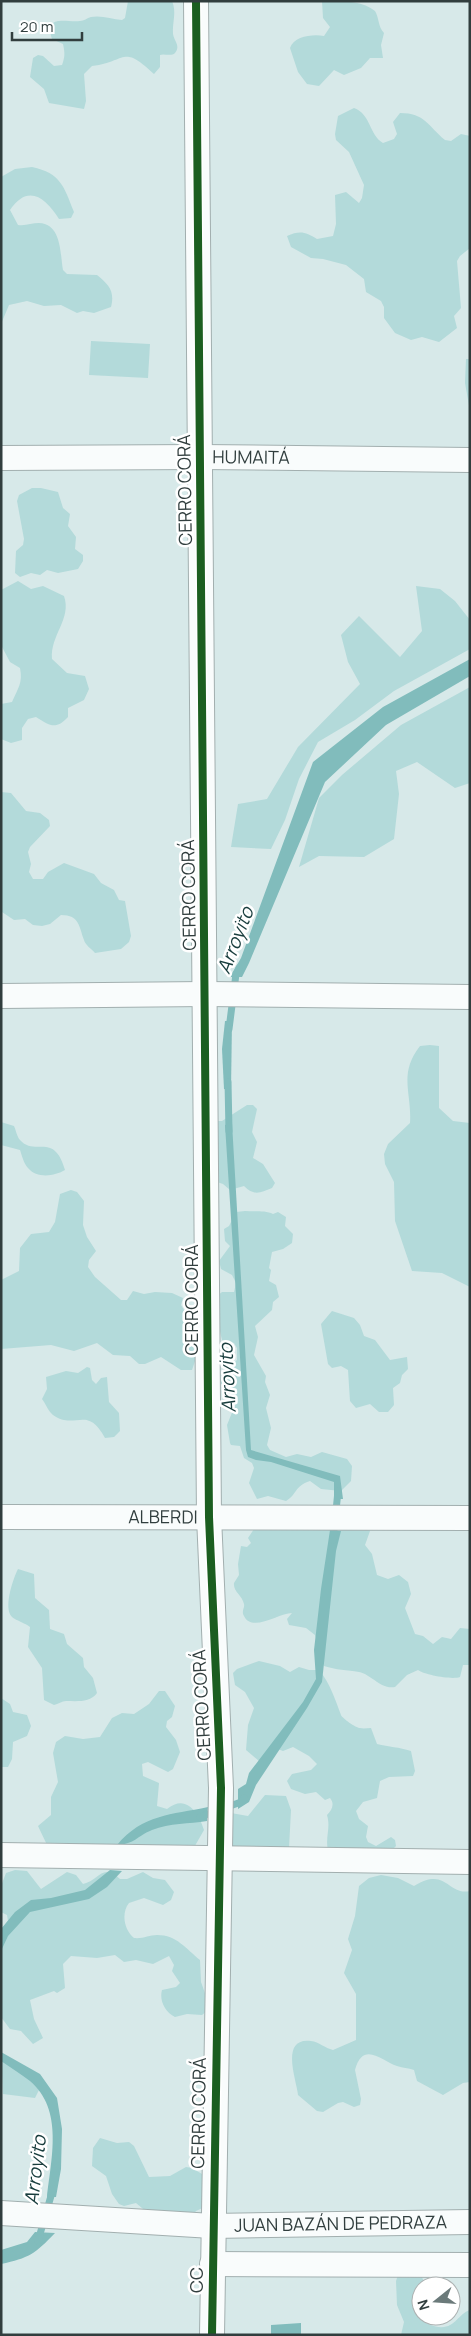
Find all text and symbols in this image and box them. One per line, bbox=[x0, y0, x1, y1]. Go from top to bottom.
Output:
scale bar bbox=[12, 10, 82, 42]
text: 20 m bbox=[20, 16, 53, 37]
street label: CERRO CORÁ bbox=[171, 434, 197, 546]
street label: HUMAITÁ bbox=[212, 444, 290, 469]
street label: CERRO CORÁ bbox=[175, 839, 201, 951]
water label: Arroyito bbox=[210, 901, 260, 977]
street label: CERRO CORÁ bbox=[179, 1244, 203, 1356]
water label: Arroyito bbox=[212, 1341, 242, 1413]
street label: ALBERDI bbox=[128, 1504, 198, 1528]
street label: CERRO CORÁ bbox=[186, 1648, 216, 1761]
street label: CERRO CORÁ bbox=[185, 2057, 211, 2169]
water label: Arroyito bbox=[18, 2132, 52, 2206]
street label: JUAN BAZÁN DE PEDRAZA bbox=[234, 2209, 448, 2237]
street label: CC bbox=[184, 2267, 208, 2293]
north arrow bbox=[411, 2276, 461, 2326]
text: N bbox=[413, 2297, 434, 2313]

